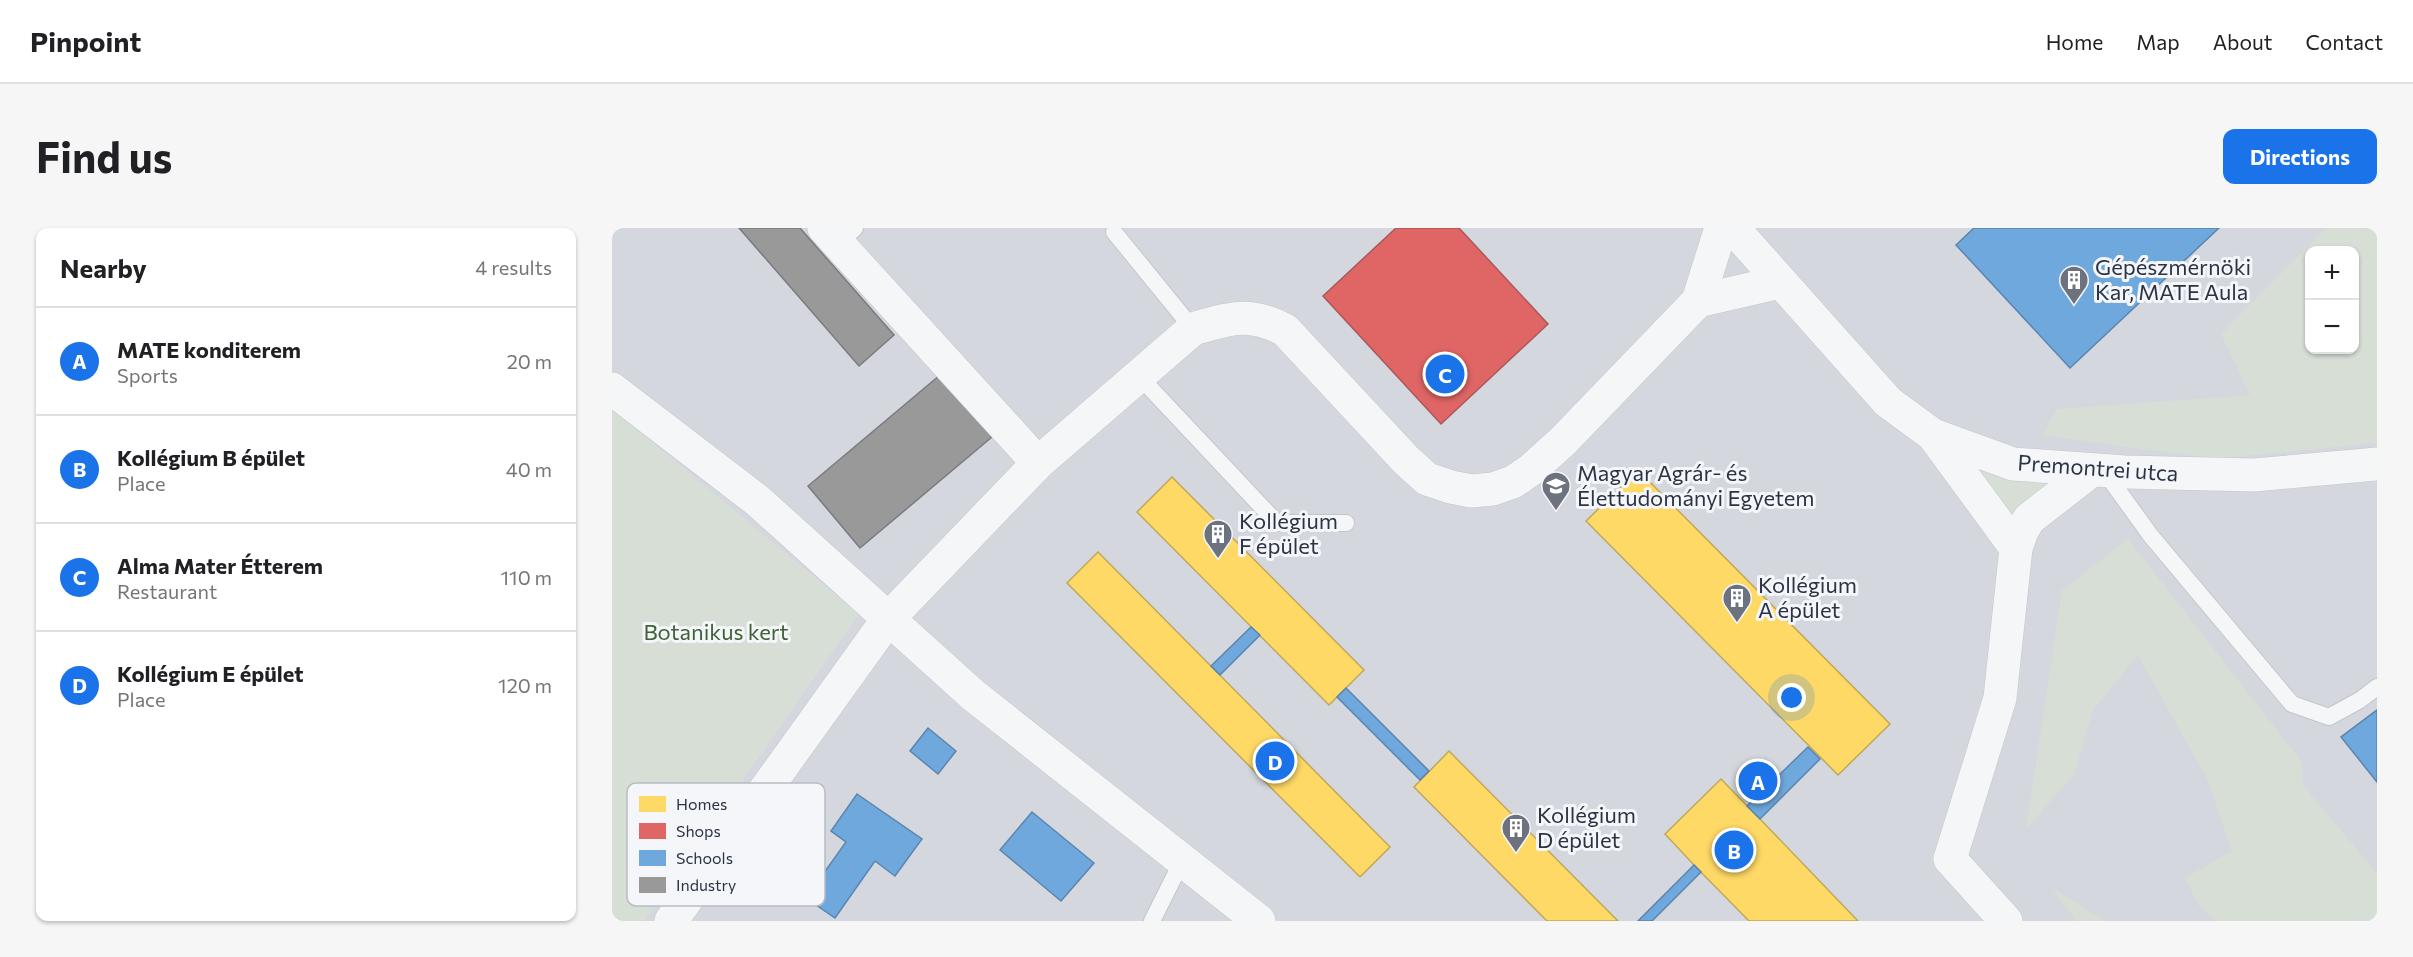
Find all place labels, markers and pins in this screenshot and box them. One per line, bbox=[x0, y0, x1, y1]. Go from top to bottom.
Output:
place label: Gépészmérnöki Kar, MATE Aula bbox=[2095, 253, 2251, 305]
building icon: Gépészmérnöki Kar, MATE Aula bbox=[2058, 264, 2090, 306]
pin: C bbox=[1426, 352, 1464, 396]
place label: Magyar Agrár- és Élettudományi Egyetem bbox=[1577, 459, 1815, 511]
school or university icon: Magyar Agrár- és Élettudományi Egyetem bbox=[1540, 470, 1572, 512]
place label: Kollégium F épület bbox=[1239, 507, 1338, 559]
building icon: Kollégium F épület bbox=[1202, 518, 1234, 560]
place label: Kollégium A épület bbox=[1758, 571, 1857, 623]
building icon: Kollégium A épület bbox=[1721, 582, 1753, 624]
pin: D bbox=[1256, 738, 1294, 784]
pin: A bbox=[1738, 758, 1778, 804]
place label: Kollégium D épület bbox=[1537, 801, 1636, 853]
building icon: Kollégium D épület bbox=[1500, 812, 1532, 854]
pin: B bbox=[1714, 828, 1754, 872]

